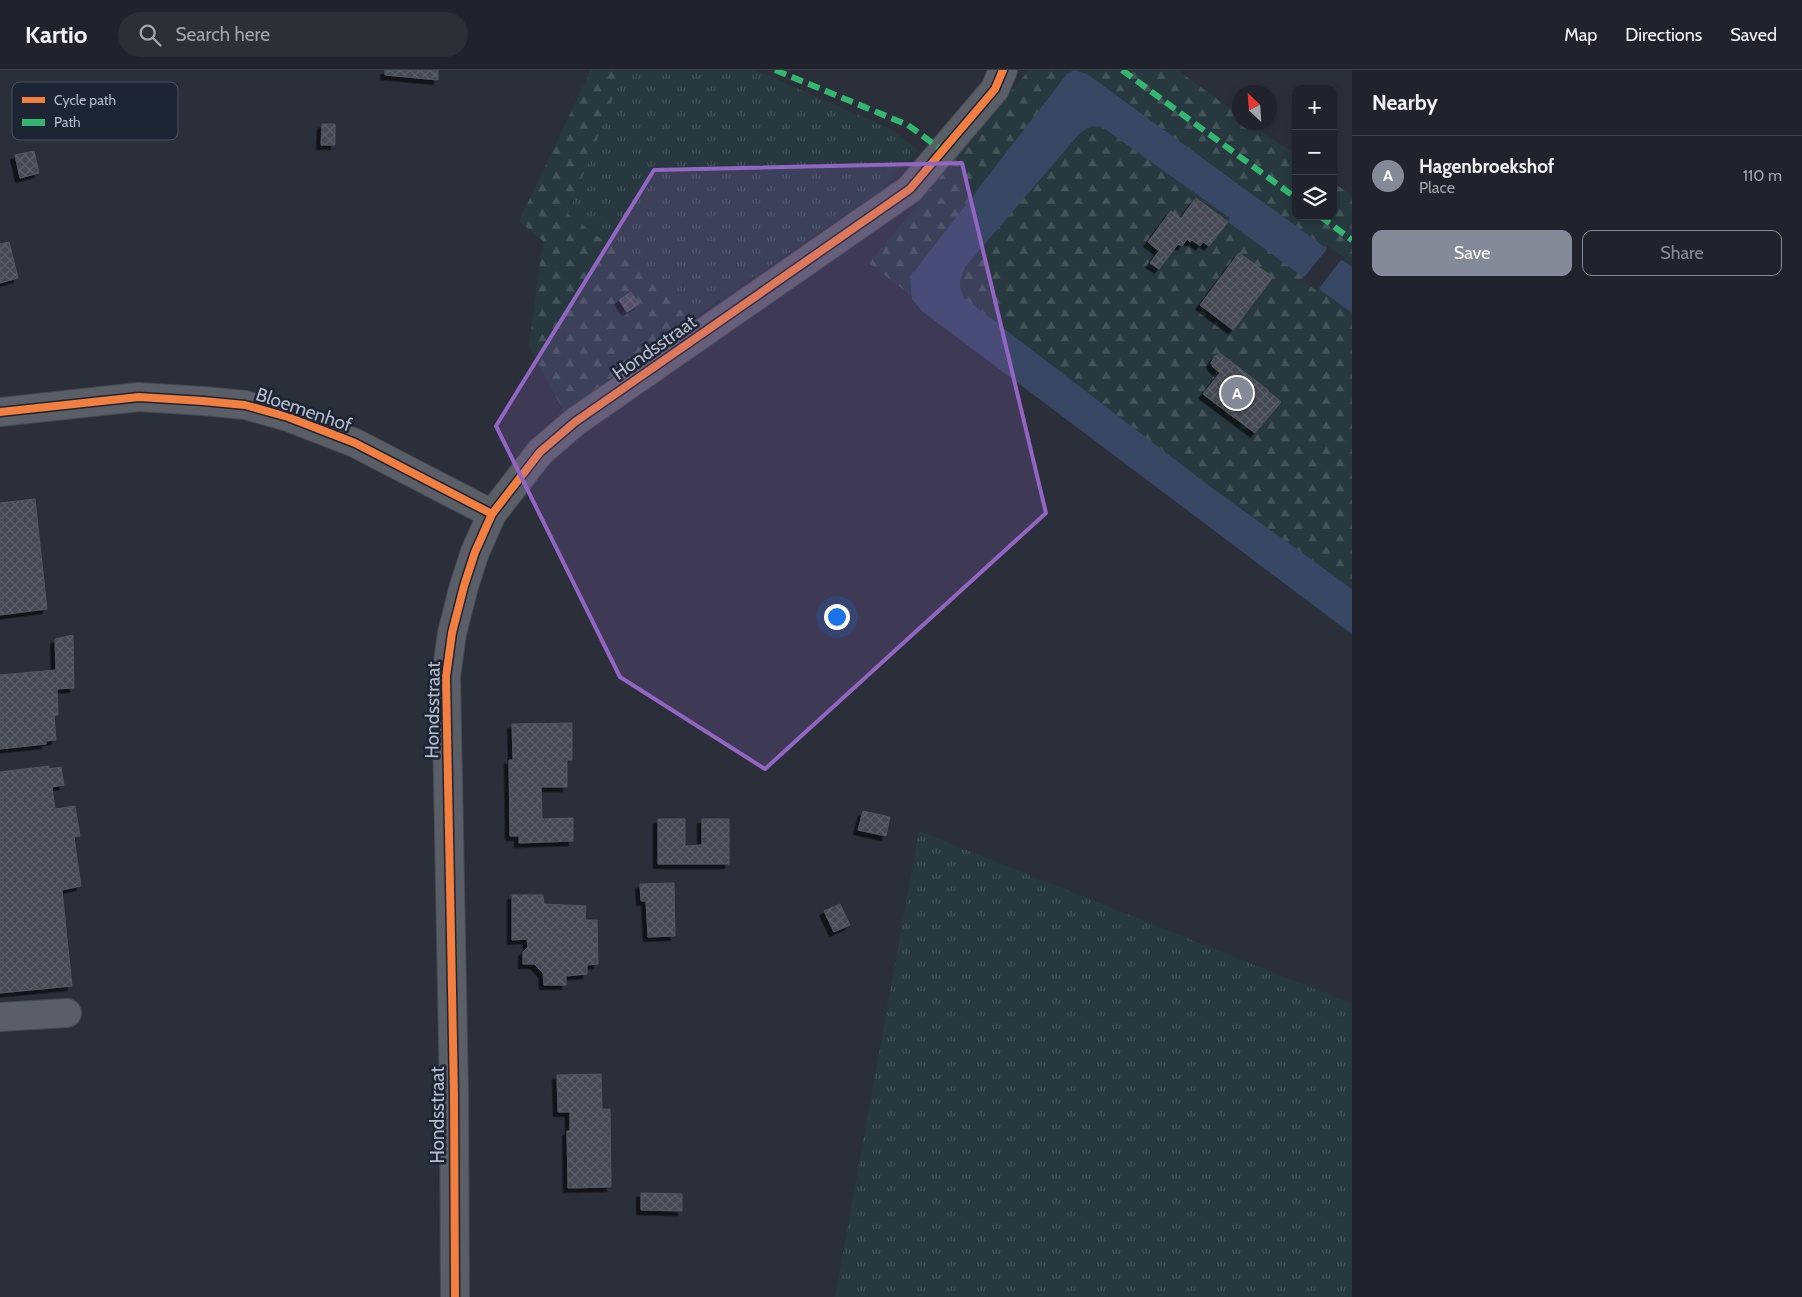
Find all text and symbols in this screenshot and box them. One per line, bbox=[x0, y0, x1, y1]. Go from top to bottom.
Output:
search box bbox=[118, 12, 468, 57]
text: Kartio bbox=[25, 20, 88, 49]
icon: search bbox=[136, 21, 164, 49]
text: Search here bbox=[176, 23, 270, 46]
text: Map bbox=[1564, 24, 1597, 46]
text: Directions bbox=[1625, 24, 1702, 46]
text: Saved bbox=[1730, 24, 1777, 46]
legend bbox=[12, 82, 178, 140]
north arrow bbox=[1232, 85, 1277, 130]
map controls bbox=[1292, 85, 1337, 220]
button: + bbox=[1292, 85, 1337, 130]
text: Nearby bbox=[1372, 90, 1438, 115]
text: Cycle path bbox=[54, 91, 116, 109]
text: Path bbox=[54, 113, 81, 131]
button: − bbox=[1292, 130, 1337, 175]
text: Hagenbroekshof bbox=[1419, 155, 1554, 178]
text: A bbox=[1383, 166, 1393, 185]
text: 110 m bbox=[1743, 166, 1782, 185]
button: layers bbox=[1292, 175, 1337, 220]
text: Place bbox=[1419, 178, 1455, 197]
button: Save bbox=[1372, 230, 1572, 276]
button: Share bbox=[1582, 230, 1782, 276]
street label: Hondsstraat bbox=[608, 310, 701, 385]
pin: A bbox=[1221, 374, 1253, 412]
street label: Bloemenhof bbox=[253, 382, 355, 437]
your location bbox=[824, 604, 850, 630]
street label: Hondsstraat bbox=[420, 661, 445, 759]
street label: Hondsstraat bbox=[426, 1066, 449, 1164]

